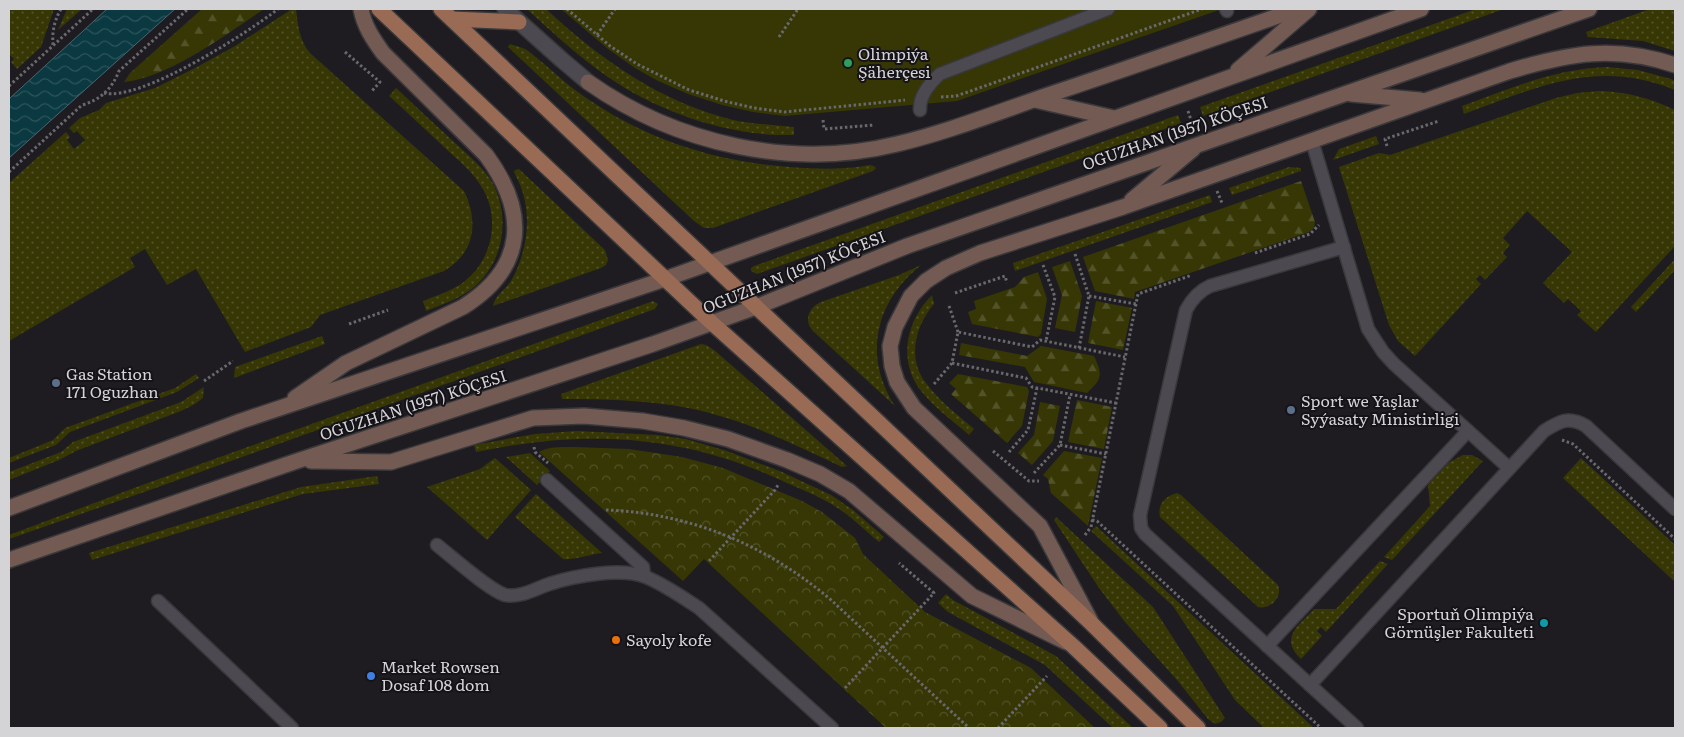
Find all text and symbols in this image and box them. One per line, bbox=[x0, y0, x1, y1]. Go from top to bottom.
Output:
place label: Olimpiýa Şäherçesi bbox=[858, 41, 931, 83]
marker: Olimpiýa Şäherçesi bbox=[842, 57, 854, 69]
street label: OGUZHAN (1957) KÖÇESI bbox=[1078, 89, 1271, 175]
street label: OGUZHAN (1957) KÖÇESI bbox=[699, 223, 889, 319]
place label: Gas Station 171 Oguzhan bbox=[66, 361, 159, 403]
street label: OGUZHAN (1957) KÖÇESI bbox=[316, 362, 509, 446]
marker: Gas Station 171 Oguzhan bbox=[50, 377, 62, 389]
place label: Sport we Yaşlar Syýasaty Ministirligi bbox=[1301, 388, 1459, 430]
marker: Sport we Yaşlar Syýasaty Ministirligi bbox=[1285, 404, 1297, 416]
place label: Sportuň Olimpiýa Görnüşler Fakulteti bbox=[1385, 601, 1534, 643]
marker: Sportuň Olimpiýa Görnüşler Fakulteti bbox=[1538, 617, 1550, 629]
place label: Sayoly kofe bbox=[626, 627, 712, 651]
marker: Sayoly kofe bbox=[610, 634, 622, 646]
place label: Market Rowsen Dosaf 108 dom bbox=[381, 654, 500, 696]
marker: Market Rowsen Dosaf 108 dom bbox=[365, 670, 377, 682]

